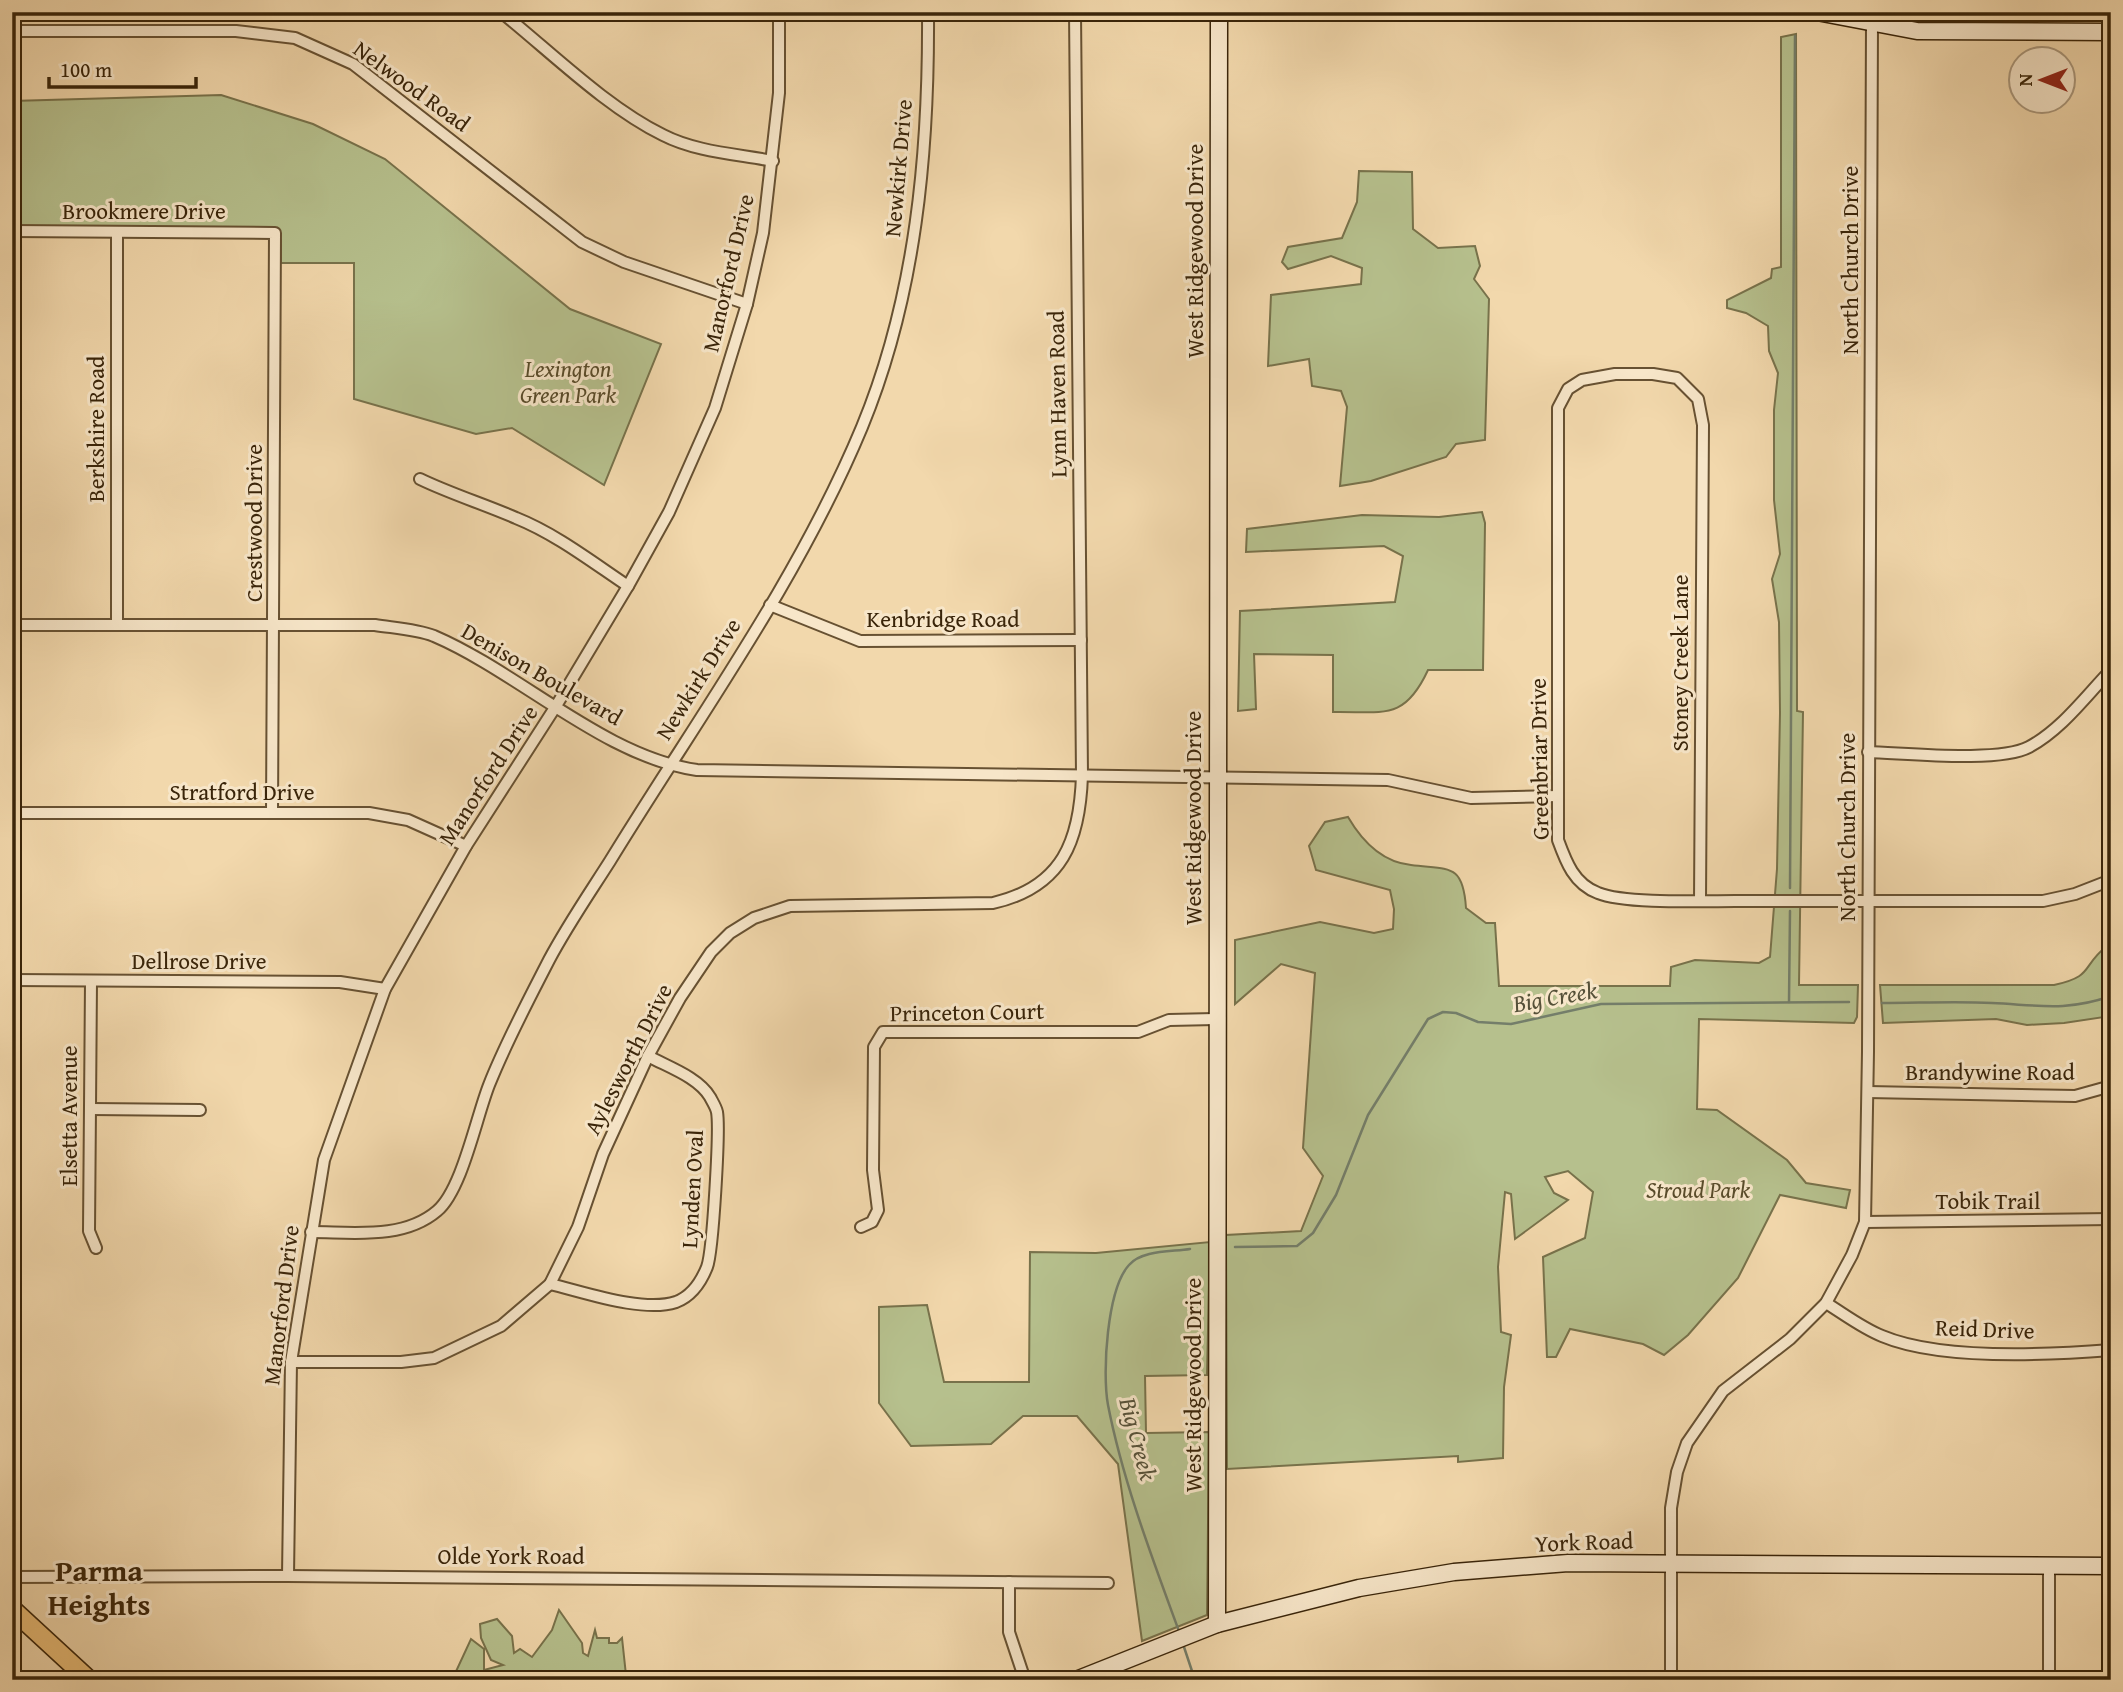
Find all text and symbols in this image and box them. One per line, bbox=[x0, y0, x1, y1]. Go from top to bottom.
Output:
street label: Nelwood Road bbox=[347, 32, 478, 140]
scale bar bbox=[49, 46, 196, 90]
north arrow bbox=[2008, 46, 2078, 116]
text: 100 m bbox=[60, 54, 112, 85]
text: N bbox=[2011, 73, 2039, 86]
street label: Newkirk Drive bbox=[875, 98, 920, 238]
street label: West Ridgewood Drive bbox=[1178, 144, 1211, 358]
street label: North Church Drive bbox=[1833, 166, 1866, 354]
street label: Manorford Drive bbox=[693, 191, 762, 355]
street label: Brookmere Drive bbox=[62, 194, 226, 227]
street label: Lynn Haven Road bbox=[1039, 309, 1074, 478]
park label: Lexington Green Park bbox=[520, 352, 616, 411]
street label: Berkshire Road bbox=[79, 355, 112, 502]
street label: Crestwood Drive bbox=[237, 444, 270, 602]
street label: Stoney Creek Lane bbox=[1663, 574, 1696, 752]
street label: Kenbridge Road bbox=[867, 602, 1020, 635]
street label: Newkirk Drive bbox=[647, 611, 748, 746]
street label: Denison Boulevard bbox=[456, 614, 629, 733]
street label: Greenbriar Drive bbox=[1521, 678, 1556, 840]
street label: Manorford Drive bbox=[430, 698, 545, 851]
street label: West Ridgewood Drive bbox=[1176, 711, 1209, 925]
street label: North Church Drive bbox=[1830, 733, 1863, 921]
street label: Stratford Drive bbox=[170, 775, 314, 808]
street label: Dellrose Drive bbox=[131, 944, 267, 977]
water label: Big Creek bbox=[1509, 972, 1600, 1021]
street label: Aylesworth Drive bbox=[575, 978, 680, 1140]
street label: Princeton Court bbox=[890, 994, 1044, 1029]
street label: Elsetta Avenue bbox=[52, 1046, 85, 1186]
street label: Brandywine Road bbox=[1905, 1055, 2075, 1088]
street label: Lynden Oval bbox=[672, 1129, 711, 1249]
park label: Stroud Park bbox=[1646, 1173, 1751, 1206]
street label: Tobik Trail bbox=[1936, 1184, 2040, 1217]
street label: Manorford Drive bbox=[254, 1223, 307, 1387]
street label: West Ridgewood Drive bbox=[1176, 1278, 1209, 1492]
street label: Reid Drive bbox=[1935, 1310, 2035, 1347]
water label: Big Creek bbox=[1110, 1393, 1166, 1484]
street label: York Road bbox=[1534, 1523, 1635, 1560]
street label: Olde York Road bbox=[437, 1539, 585, 1572]
district label: Parma Heights bbox=[48, 1548, 150, 1626]

